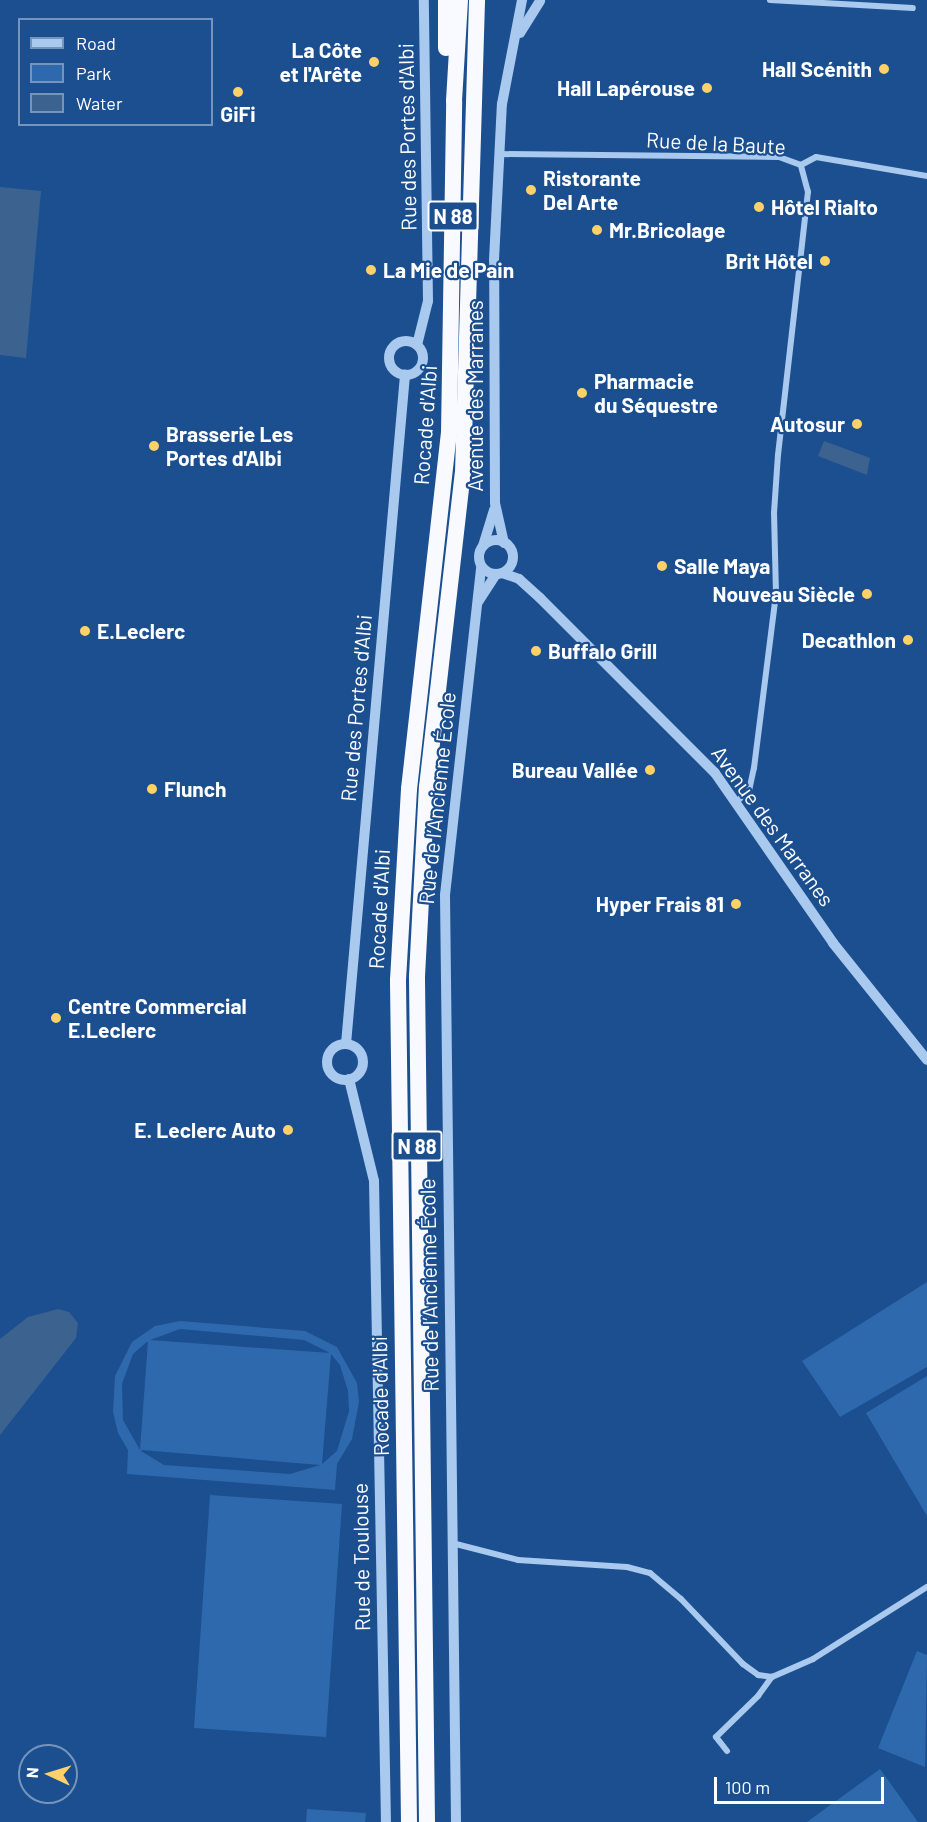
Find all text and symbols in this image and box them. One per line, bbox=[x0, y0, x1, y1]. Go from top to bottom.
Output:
legend bbox=[18, 18, 213, 126]
text: Road bbox=[76, 32, 116, 54]
place label: La Côte et l'Arête bbox=[279, 37, 362, 87]
street label: Rue des Portes d'Albi bbox=[393, 43, 421, 231]
marker: La Côte et l'Arête bbox=[367, 55, 381, 69]
place label: Hall Scénith bbox=[762, 56, 872, 82]
text: Park bbox=[76, 62, 111, 84]
marker: Hall Scénith bbox=[877, 62, 891, 76]
place label: Hall Lapérouse bbox=[557, 75, 695, 101]
marker: Hall Lapérouse bbox=[700, 81, 714, 95]
marker: GiFi bbox=[231, 85, 245, 99]
text: Water bbox=[76, 92, 123, 114]
place label: GiFi bbox=[220, 101, 256, 127]
street label: Rue de la Baute bbox=[646, 127, 786, 159]
place label: Ristorante Del Arte bbox=[543, 165, 641, 215]
marker: Ristorante Del Arte bbox=[524, 183, 538, 197]
place label: Hôtel Rialto bbox=[771, 194, 878, 220]
road number: N 88 bbox=[428, 199, 478, 233]
marker: Hôtel Rialto bbox=[752, 200, 766, 214]
place label: Mr.Bricolage bbox=[609, 217, 726, 243]
marker: Mr.Bricolage bbox=[590, 223, 604, 237]
place label: Brit Hôtel bbox=[726, 248, 813, 274]
marker: Brit Hôtel bbox=[818, 254, 832, 268]
place label: La Mie de Pain bbox=[383, 257, 514, 283]
marker: La Mie de Pain bbox=[364, 263, 378, 277]
street label: Avenue des Marranes bbox=[462, 300, 488, 492]
street label: Rocade d'Albi bbox=[408, 364, 442, 486]
place label: Pharmacie du Séquestre bbox=[594, 368, 718, 418]
marker: Pharmacie du Séquestre bbox=[575, 386, 589, 400]
place label: Autosur bbox=[770, 411, 845, 437]
marker: Autosur bbox=[850, 417, 864, 431]
place label: Brasserie Les Portes d'Albi bbox=[166, 421, 293, 471]
marker: Brasserie Les Portes d'Albi bbox=[147, 439, 161, 453]
place label: Salle Maya bbox=[674, 553, 770, 579]
marker: Salle Maya bbox=[655, 559, 669, 573]
place label: Nouveau Siècle bbox=[712, 581, 855, 607]
marker: Nouveau Siècle bbox=[860, 587, 874, 601]
street label: Rue des Portes d'Albi bbox=[335, 613, 377, 803]
place label: E.Leclerc bbox=[97, 618, 185, 644]
marker: E.Leclerc bbox=[78, 624, 92, 638]
place label: Decathlon bbox=[802, 627, 896, 653]
marker: Decathlon bbox=[901, 633, 915, 647]
place label: Buffalo Grill bbox=[548, 638, 657, 664]
marker: Buffalo Grill bbox=[529, 644, 543, 658]
street label: Rue de l’Ancienne École bbox=[413, 691, 461, 905]
street label: Avenue des Marranes bbox=[706, 741, 840, 911]
place label: Bureau Vallée bbox=[512, 757, 638, 783]
marker: Bureau Vallée bbox=[643, 763, 657, 777]
place label: Flunch bbox=[164, 776, 227, 802]
marker: Flunch bbox=[145, 782, 159, 796]
street label: Rocade d'Albi bbox=[363, 848, 395, 970]
place label: Hyper Frais 81 bbox=[596, 891, 724, 917]
marker: Hyper Frais 81 bbox=[729, 897, 743, 911]
place label: Centre Commercial E.Leclerc bbox=[68, 993, 247, 1043]
marker: Centre Commercial E.Leclerc bbox=[49, 1011, 63, 1025]
place label: E. Leclerc Auto bbox=[134, 1117, 276, 1143]
marker: E. Leclerc Auto bbox=[281, 1123, 295, 1137]
road number: N 88 bbox=[392, 1129, 442, 1163]
street label: Rue de l’Ancienne École bbox=[415, 1178, 443, 1392]
street label: Rocade d'Albi bbox=[366, 1336, 394, 1456]
street label: Rue de Toulouse bbox=[347, 1483, 375, 1631]
north arrow bbox=[18, 1744, 78, 1804]
scale bar bbox=[717, 1765, 886, 1803]
text: N bbox=[22, 1767, 41, 1779]
text: 100 m bbox=[725, 1776, 770, 1798]

